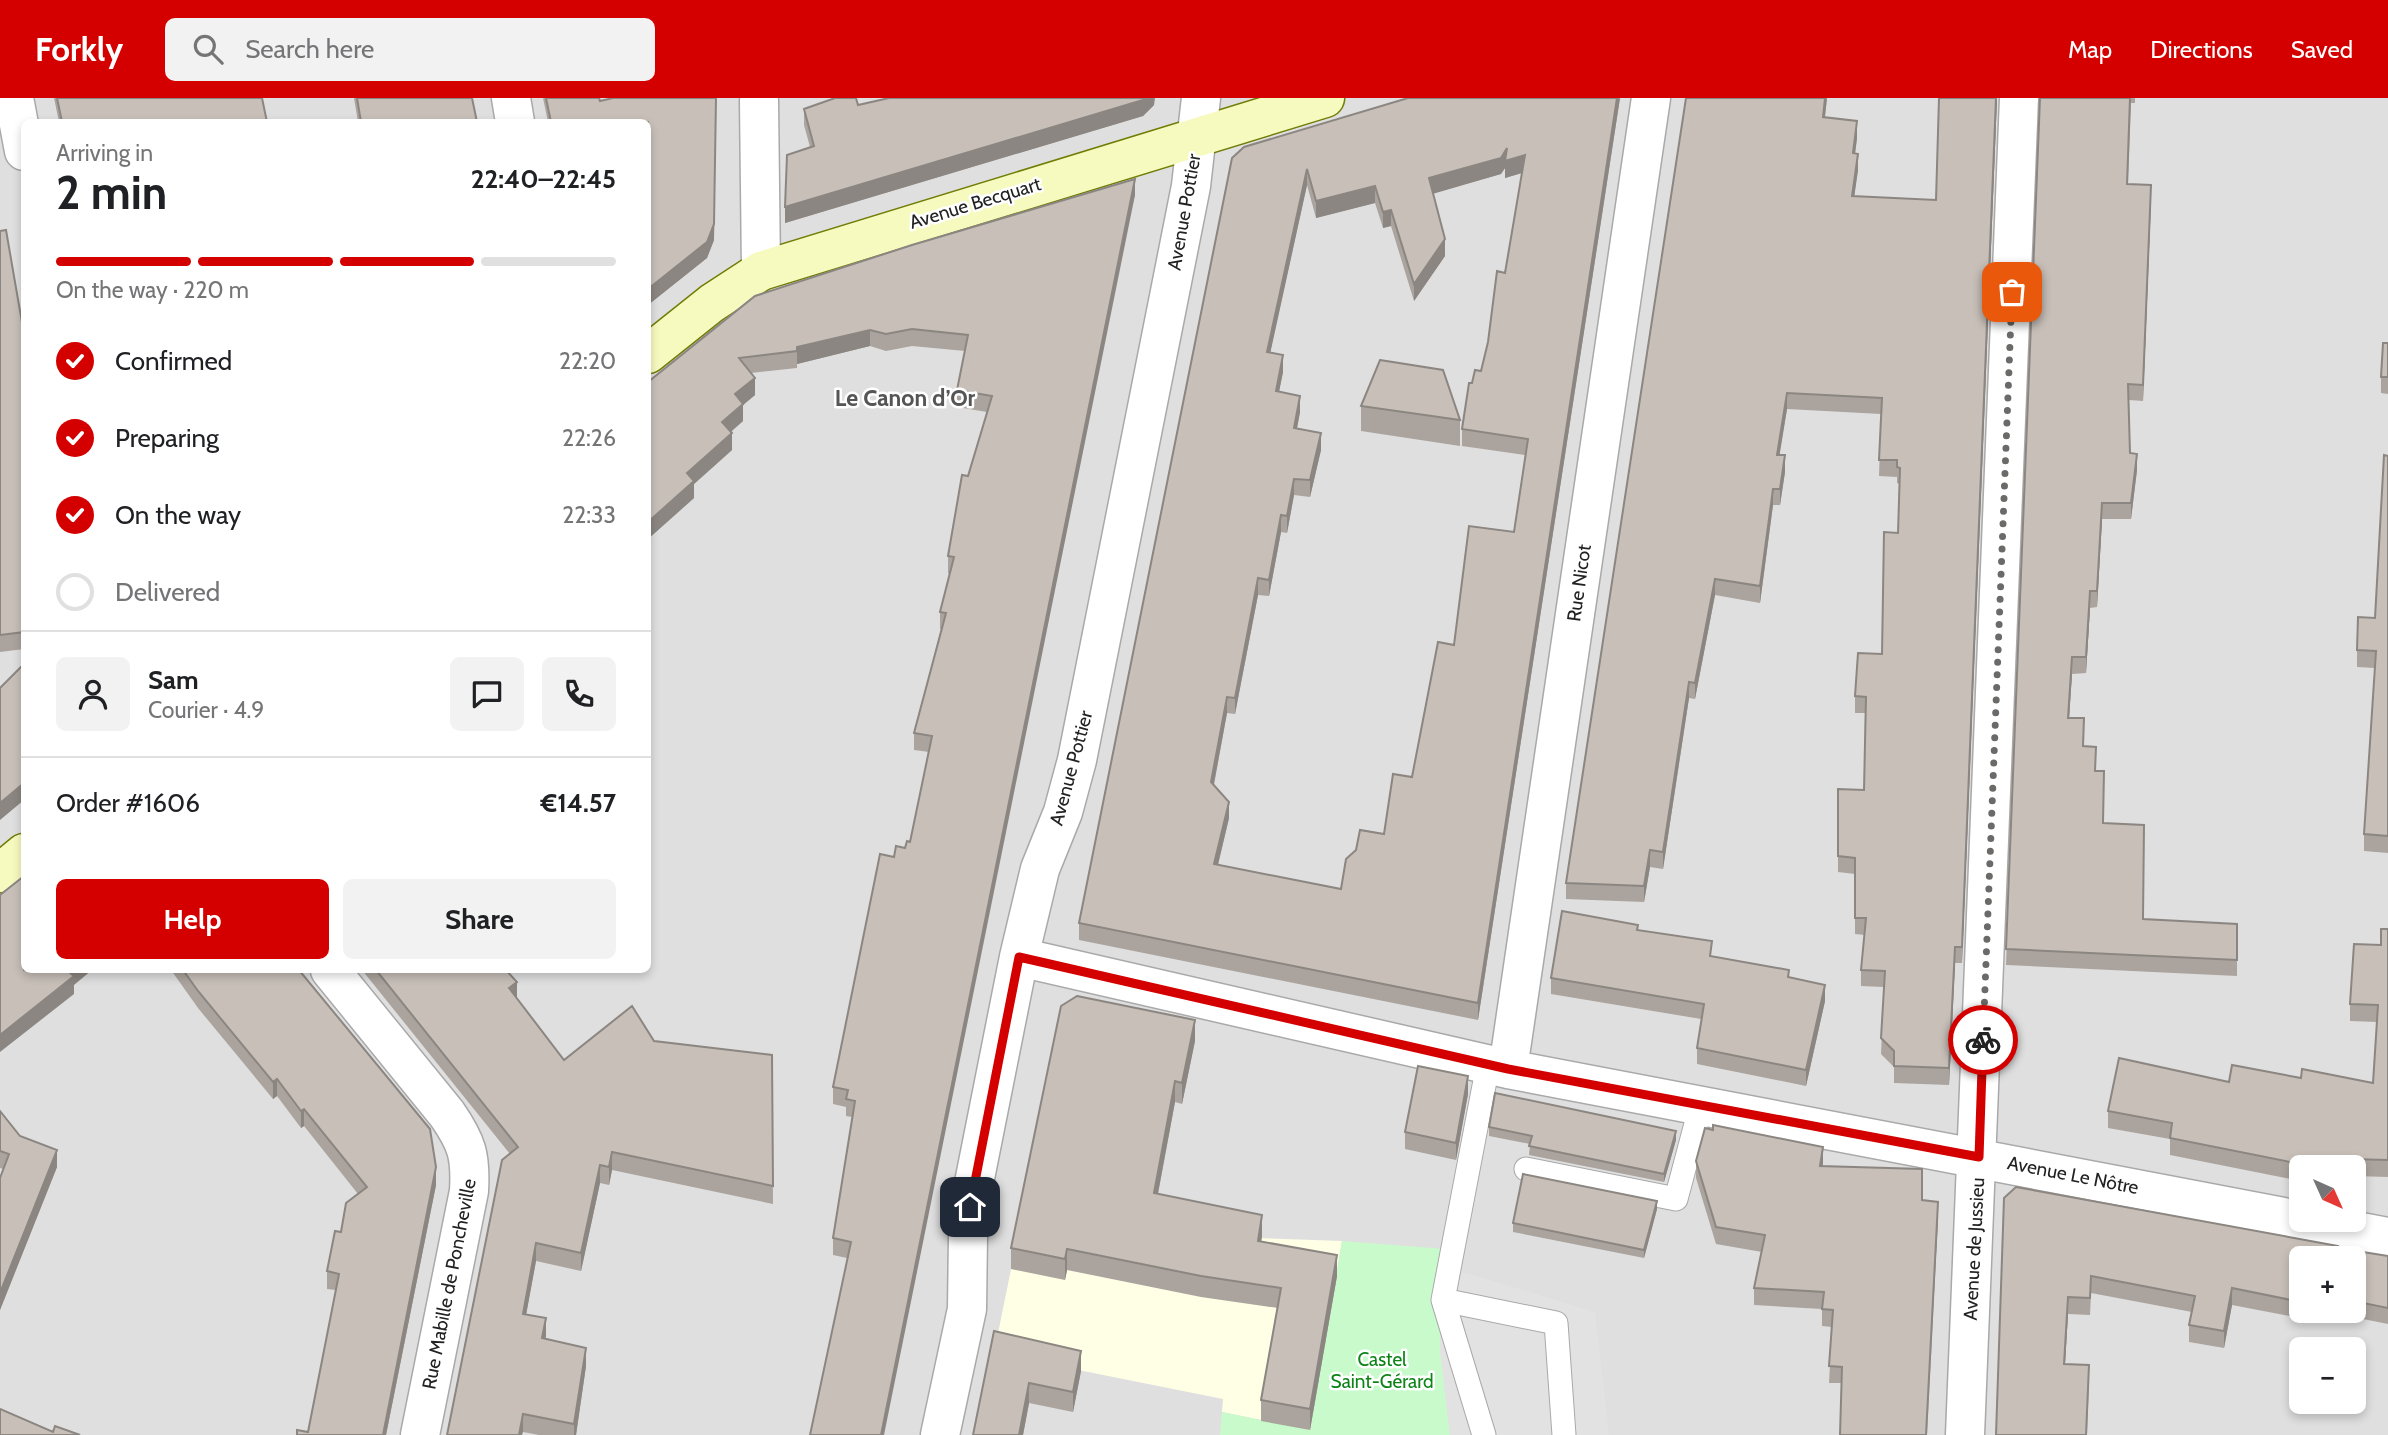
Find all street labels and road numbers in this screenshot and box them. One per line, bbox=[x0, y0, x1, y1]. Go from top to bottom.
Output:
street label: Avenue Pottier bbox=[1162, 152, 1206, 272]
street label: Avenue Becquart bbox=[907, 172, 1044, 234]
street label: Rue Nicot bbox=[1562, 542, 1596, 623]
street label: Avenue Pottier bbox=[1045, 708, 1097, 828]
street label: Avenue Le Nôtre bbox=[2005, 1151, 2141, 1199]
street label: Rue Mabille de Poncheville bbox=[417, 1177, 481, 1391]
street label: Avenue de Jussieu bbox=[1959, 1177, 1989, 1321]

